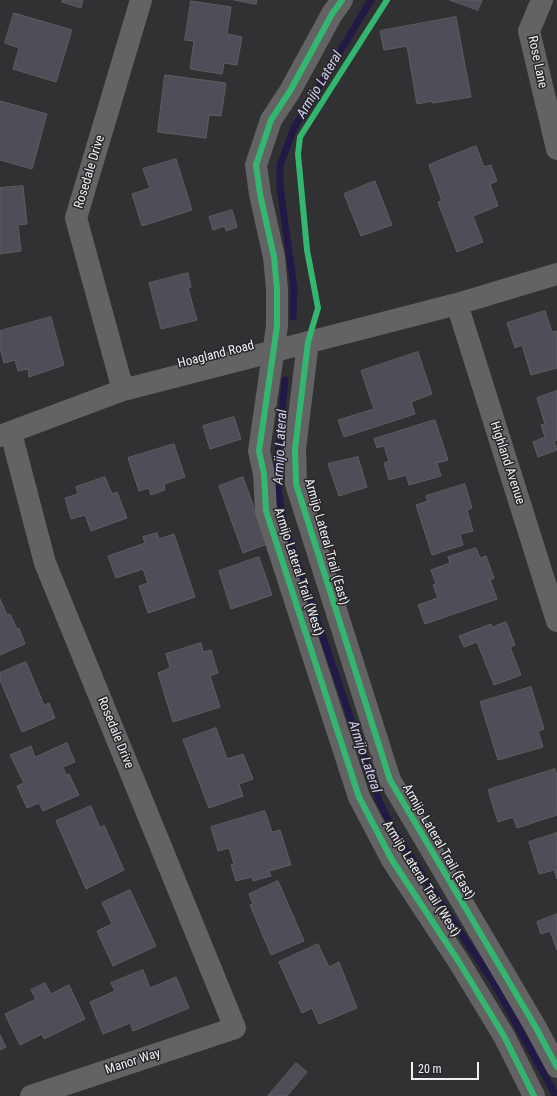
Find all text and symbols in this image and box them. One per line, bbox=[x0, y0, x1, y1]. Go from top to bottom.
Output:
street label: Rose Lane bbox=[524, 34, 550, 90]
water label: Armijo Lateral bbox=[293, 48, 347, 122]
street label: Rosedale Drive bbox=[71, 133, 109, 211]
street label: Hoagland Road bbox=[176, 338, 256, 372]
water label: Armijo Lateral bbox=[271, 409, 291, 485]
street label: Highland Avenue bbox=[486, 420, 528, 506]
street label: Armijo Lateral Trail (East) bbox=[300, 477, 352, 607]
street label: Armijo Lateral Trail (West) bbox=[270, 506, 326, 638]
street label: Rosedale Drive bbox=[94, 695, 136, 771]
water label: Armijo Lateral bbox=[344, 719, 384, 795]
street label: Armijo Lateral Trail (East) bbox=[399, 781, 477, 903]
street label: Armijo Lateral Trail (West) bbox=[379, 818, 463, 940]
street label: Manor Way bbox=[103, 1046, 163, 1078]
scale bar bbox=[413, 1054, 481, 1080]
text: 20 m bbox=[418, 1062, 442, 1076]

